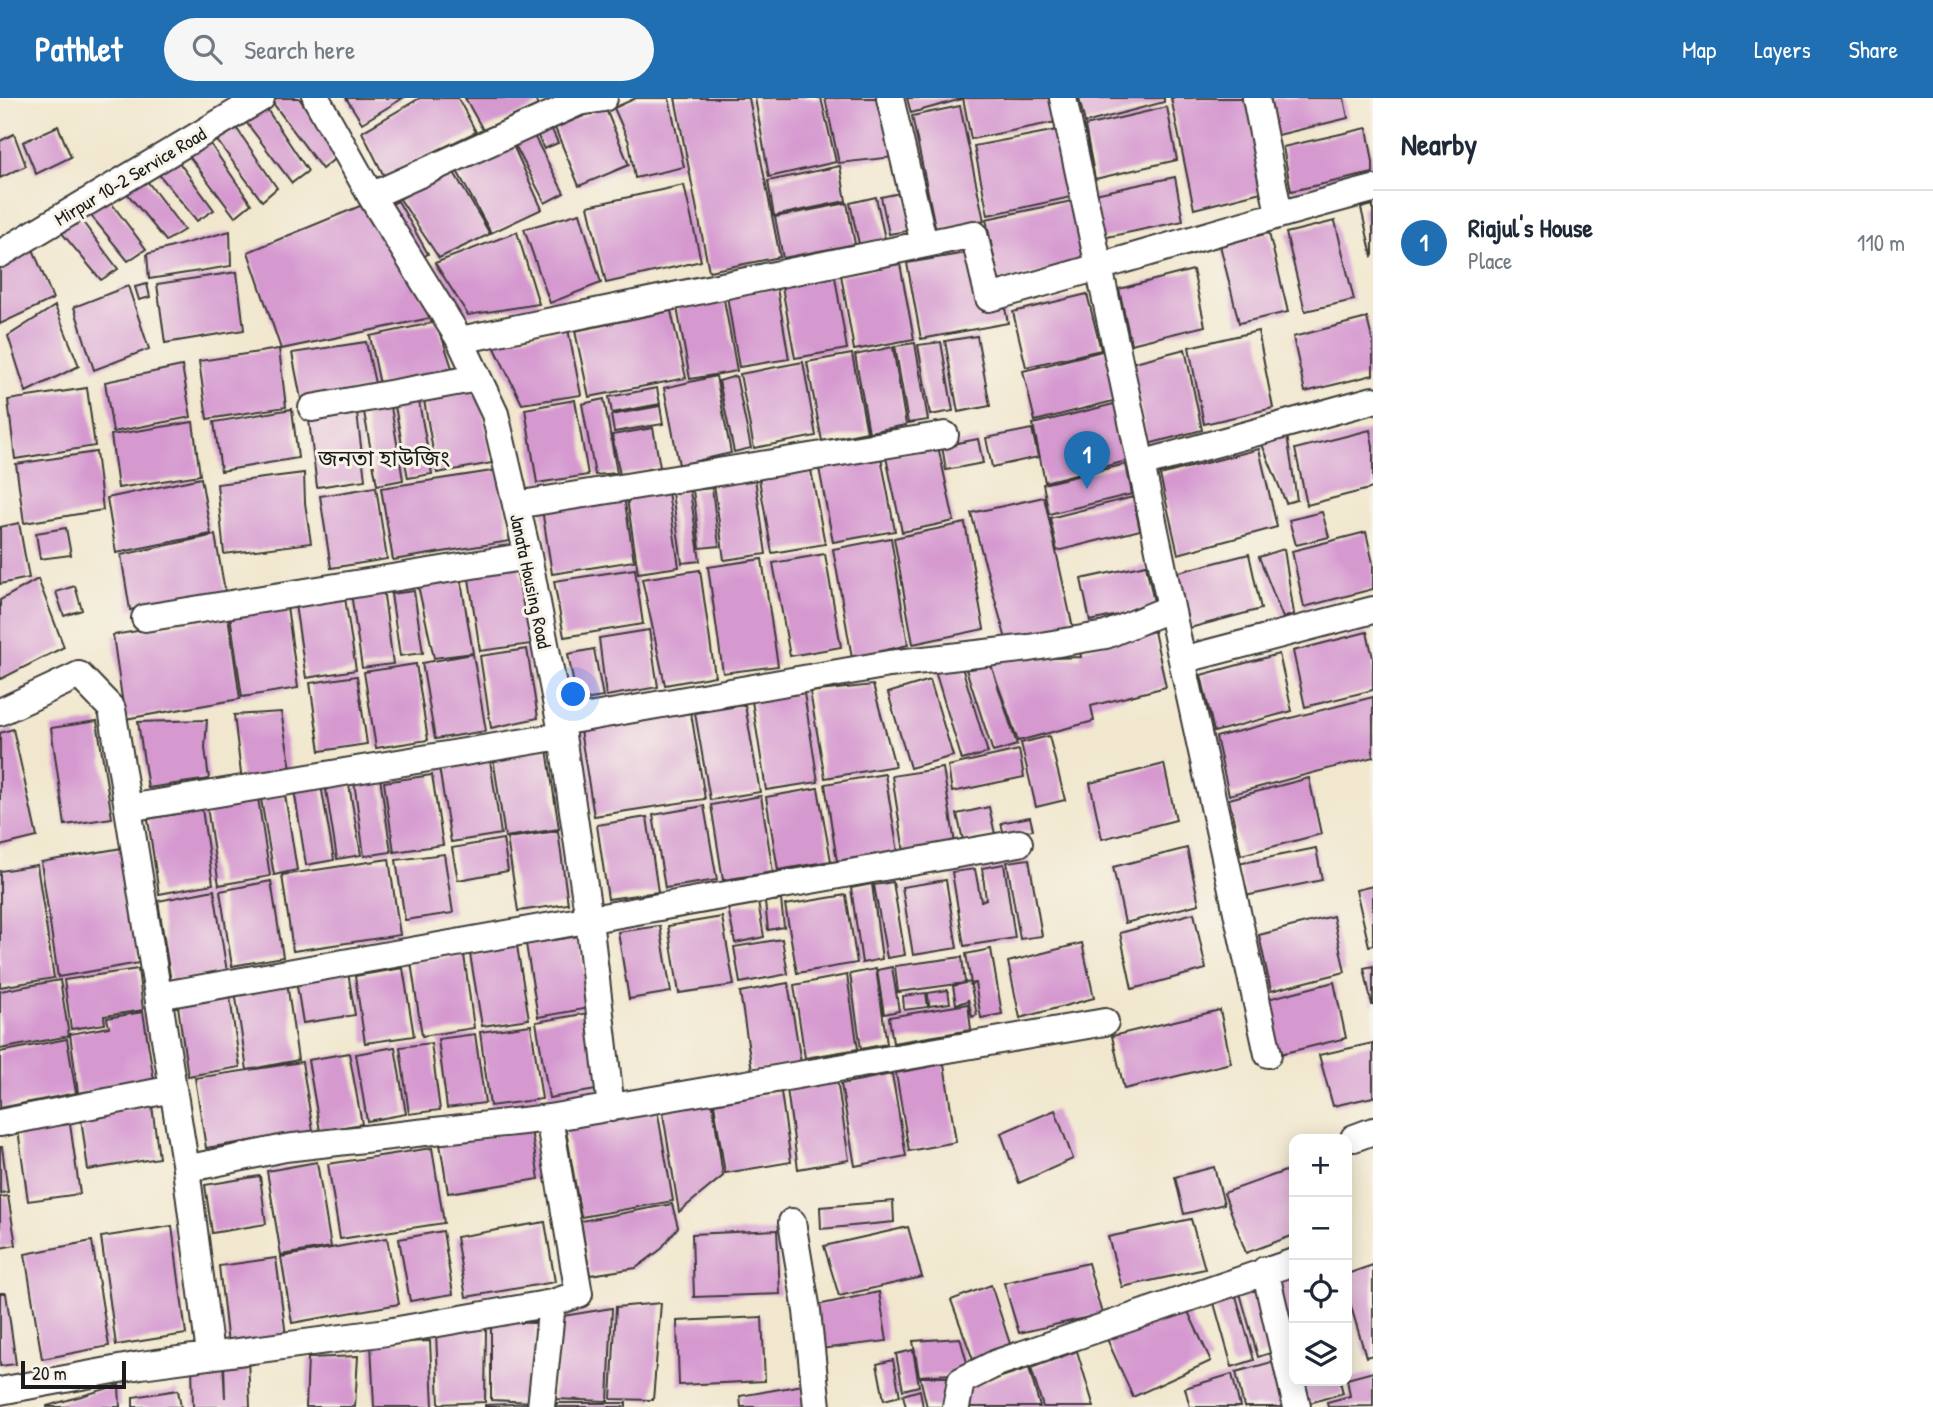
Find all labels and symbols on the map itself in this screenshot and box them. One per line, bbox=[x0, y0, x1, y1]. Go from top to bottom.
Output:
street label: Mirpur 10-2 Service Road bbox=[49, 120, 211, 232]
pin: 1 bbox=[1064, 431, 1110, 489]
district label: জনতা হাউজিং bbox=[317, 442, 450, 473]
street label: Janata Housing Road bbox=[504, 511, 558, 651]
your location bbox=[556, 677, 590, 711]
scale bar bbox=[21, 1358, 126, 1390]

